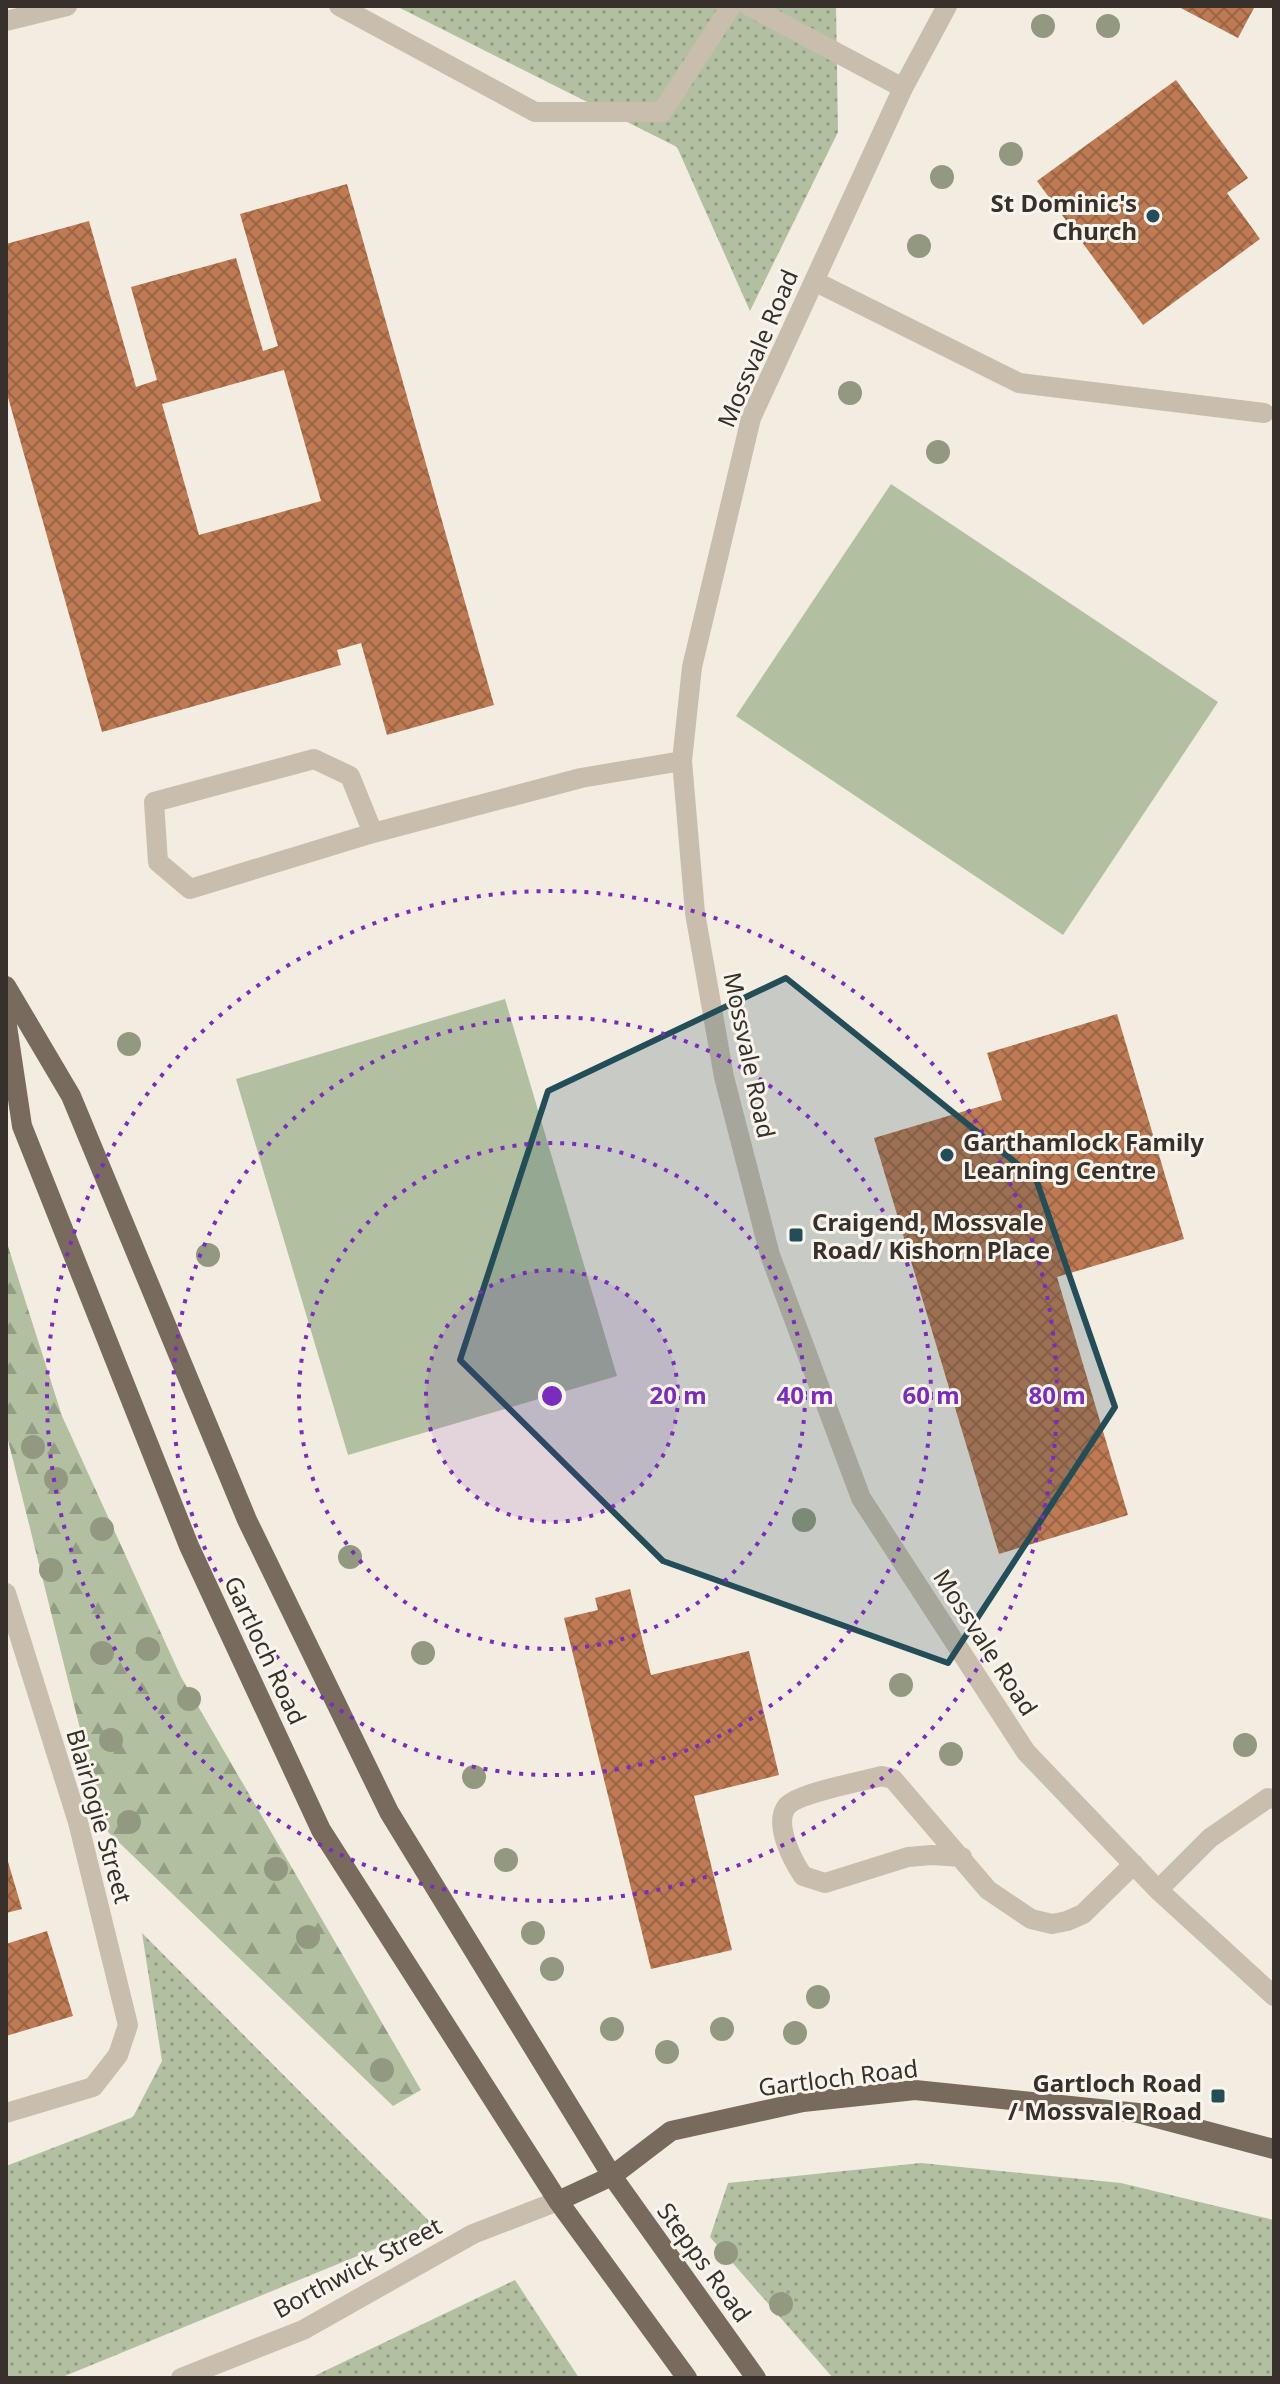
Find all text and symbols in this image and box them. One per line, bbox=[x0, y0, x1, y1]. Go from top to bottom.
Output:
place label: St Dominic's Church bbox=[991, 186, 1137, 247]
marker: St Dominic's Church bbox=[1144, 207, 1162, 225]
street label: Mossvale Road bbox=[709, 264, 805, 432]
street label: Mossvale Road bbox=[716, 969, 784, 1141]
place label: Garthamlock Family Learning Centre bbox=[963, 1125, 1204, 1186]
marker: Garthamlock Family Learning Centre bbox=[938, 1146, 956, 1164]
place label: Craigend, Mossvale Road/ Kishorn Place bbox=[812, 1205, 1050, 1266]
marker: Craigend, Mossvale Road/ Kishorn Place bbox=[787, 1226, 805, 1244]
text: 20 m bbox=[649, 1378, 707, 1411]
text: 40 m bbox=[776, 1378, 834, 1411]
text: 60 m bbox=[902, 1378, 960, 1411]
text: 80 m bbox=[1028, 1378, 1086, 1411]
centre of rings bbox=[538, 1382, 566, 1410]
street label: Mossvale Road bbox=[926, 1562, 1046, 1722]
street label: Gartloch Road bbox=[217, 1570, 315, 1730]
street label: Blairlogie Street bbox=[59, 1725, 141, 1907]
street label: Gartloch Road bbox=[756, 2051, 920, 2103]
place label: Gartloch Road / Mossvale Road bbox=[1008, 2066, 1202, 2127]
marker: Gartloch Road / Mossvale Road bbox=[1209, 2087, 1227, 2105]
street label: Stepps Road bbox=[650, 2196, 760, 2328]
street label: Borthwick Street bbox=[267, 2209, 447, 2325]

